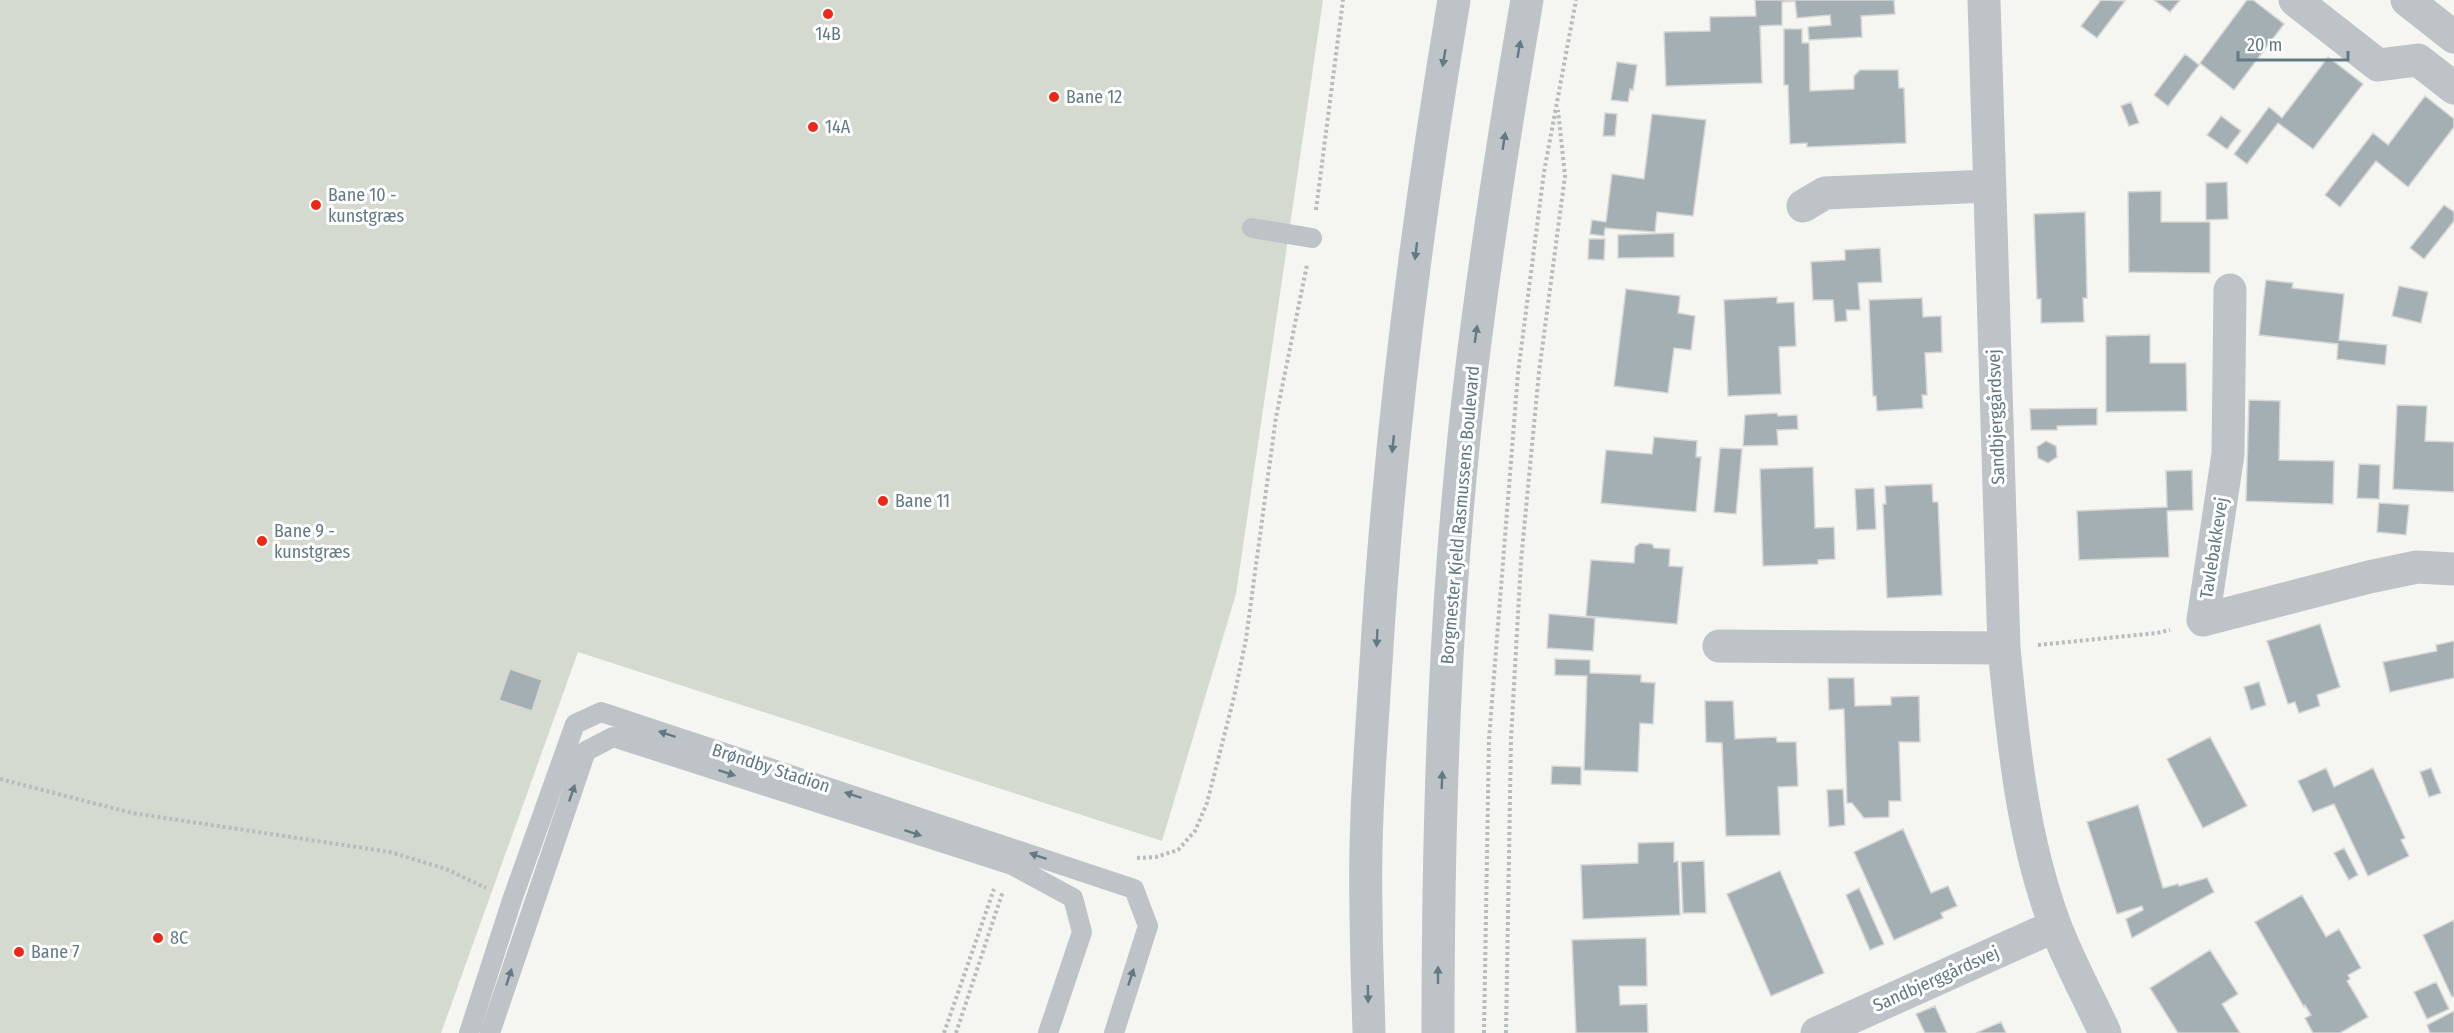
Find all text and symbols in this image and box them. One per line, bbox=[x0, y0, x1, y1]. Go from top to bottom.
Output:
marker: 14B bbox=[821, 7, 835, 21]
place label: 14B bbox=[815, 23, 841, 45]
scale bar bbox=[2238, 24, 2348, 62]
text: 20 m bbox=[2247, 34, 2282, 56]
one-way arrow bbox=[1515, 39, 1524, 58]
one-way arrow bbox=[1440, 48, 1449, 67]
place label: Bane 12 bbox=[1066, 86, 1122, 108]
marker: Bane 12 bbox=[1047, 90, 1061, 104]
place label: 14A bbox=[825, 116, 851, 138]
marker: 14A bbox=[806, 120, 820, 134]
one-way arrow bbox=[1499, 131, 1508, 150]
place label: Bane 10 - kunstgræs bbox=[328, 184, 404, 227]
marker: Bane 10 - kunstgræs bbox=[309, 198, 323, 212]
one-way arrow bbox=[1411, 241, 1420, 260]
one-way arrow bbox=[1472, 324, 1481, 343]
street label: Sandbjerggårdsvej bbox=[1983, 349, 2009, 485]
street label: Borgmester Kjeld Rasmussens Boulevard bbox=[1436, 365, 1484, 665]
one-way arrow bbox=[1388, 435, 1398, 454]
place label: Bane 11 bbox=[895, 490, 950, 512]
marker: Bane 11 bbox=[876, 494, 890, 508]
street label: Tavlebakkevej bbox=[2195, 496, 2233, 600]
place label: Bane 9 - kunstgræs bbox=[274, 520, 350, 563]
marker: Bane 9 - kunstgræs bbox=[255, 534, 269, 548]
one-way arrow bbox=[1372, 629, 1382, 648]
one-way arrow bbox=[658, 728, 676, 738]
street label: Brøndby Stadion bbox=[709, 739, 833, 797]
one-way arrow bbox=[718, 769, 736, 778]
one-way arrow bbox=[1438, 770, 1447, 789]
one-way arrow bbox=[567, 784, 577, 802]
one-way arrow bbox=[843, 790, 861, 799]
one-way arrow bbox=[904, 829, 922, 838]
one-way arrow bbox=[1029, 851, 1047, 861]
place label: 8C bbox=[170, 927, 188, 949]
marker: 8C bbox=[151, 931, 165, 945]
place label: Bane 7 bbox=[31, 941, 80, 963]
street label: Sandbjerggårdsvej bbox=[1870, 941, 2002, 1017]
marker: Bane 7 bbox=[12, 945, 26, 959]
one-way arrow bbox=[1433, 965, 1443, 984]
one-way arrow bbox=[504, 968, 514, 986]
one-way arrow bbox=[1127, 968, 1137, 986]
one-way arrow bbox=[1363, 984, 1373, 1003]

